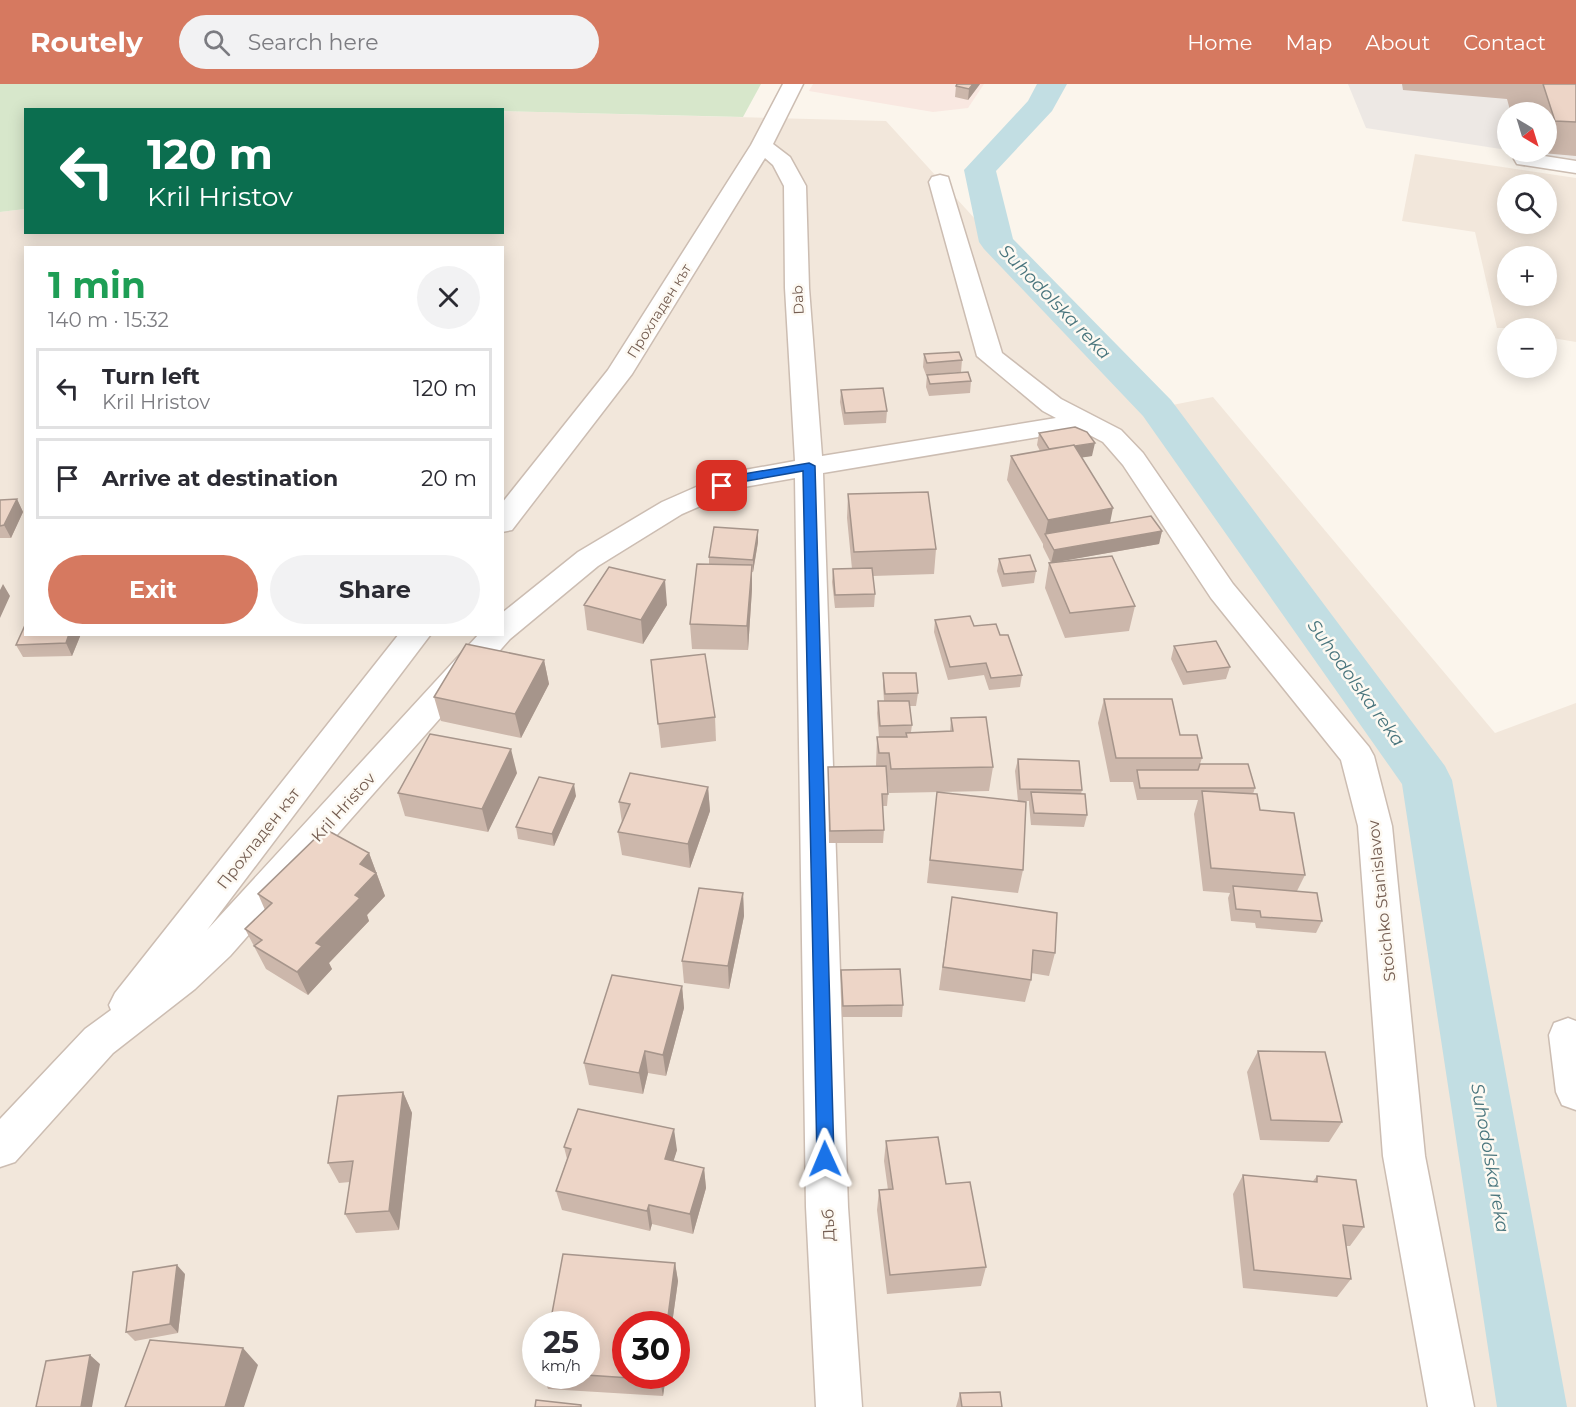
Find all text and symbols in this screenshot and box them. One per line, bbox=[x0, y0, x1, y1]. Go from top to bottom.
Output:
search box bbox=[179, 15, 599, 69]
text: Routely bbox=[30, 25, 143, 59]
icon: search bbox=[200, 26, 233, 59]
text: Search here bbox=[248, 29, 379, 56]
text: Home bbox=[1187, 30, 1252, 55]
text: Map bbox=[1285, 30, 1332, 55]
text: About bbox=[1365, 30, 1430, 55]
text: Contact bbox=[1463, 30, 1546, 55]
north arrow bbox=[1497, 102, 1557, 162]
map controls bbox=[1497, 102, 1557, 378]
text: 120 m bbox=[147, 128, 273, 180]
icon: left bbox=[48, 132, 126, 210]
button: search bbox=[1497, 174, 1557, 234]
text: Kril Hristov bbox=[147, 180, 293, 213]
water label: Suhodolska reka bbox=[995, 240, 1115, 364]
button: + bbox=[1497, 246, 1557, 306]
street label: Прохладен кът bbox=[623, 260, 695, 361]
text: 1 min bbox=[48, 263, 146, 307]
button: close bbox=[417, 266, 480, 329]
street label: Dab bbox=[788, 285, 808, 315]
text: 140 m · 15:32 bbox=[48, 308, 169, 332]
button: − bbox=[1497, 318, 1557, 378]
text: Turn left bbox=[102, 363, 200, 390]
icon: left bbox=[51, 372, 84, 405]
text: 120 m bbox=[413, 375, 477, 402]
text: Kril Hristov bbox=[102, 390, 210, 414]
pin bbox=[696, 460, 747, 511]
icon: arrive bbox=[51, 462, 84, 495]
text: Arrive at destination bbox=[102, 465, 338, 492]
text: 20 m bbox=[421, 465, 477, 492]
icon: arrive bbox=[705, 469, 738, 502]
button: Exit bbox=[48, 555, 258, 624]
button: Share bbox=[270, 555, 480, 624]
water label: Suhodolska reka bbox=[1303, 615, 1409, 751]
street label: Kril Hristov bbox=[307, 769, 380, 846]
street label: Прохладен кът bbox=[213, 784, 304, 893]
street label: Stoichko Stanislavov bbox=[1364, 819, 1399, 983]
water label: Suhodolska reka bbox=[1466, 1082, 1514, 1234]
position arrow bbox=[793, 1127, 857, 1191]
street label: Дъб bbox=[818, 1208, 839, 1242]
speed limit sign: 30 bbox=[612, 1311, 690, 1389]
text: 25 bbox=[543, 1324, 579, 1361]
text: km/h bbox=[541, 1356, 581, 1375]

